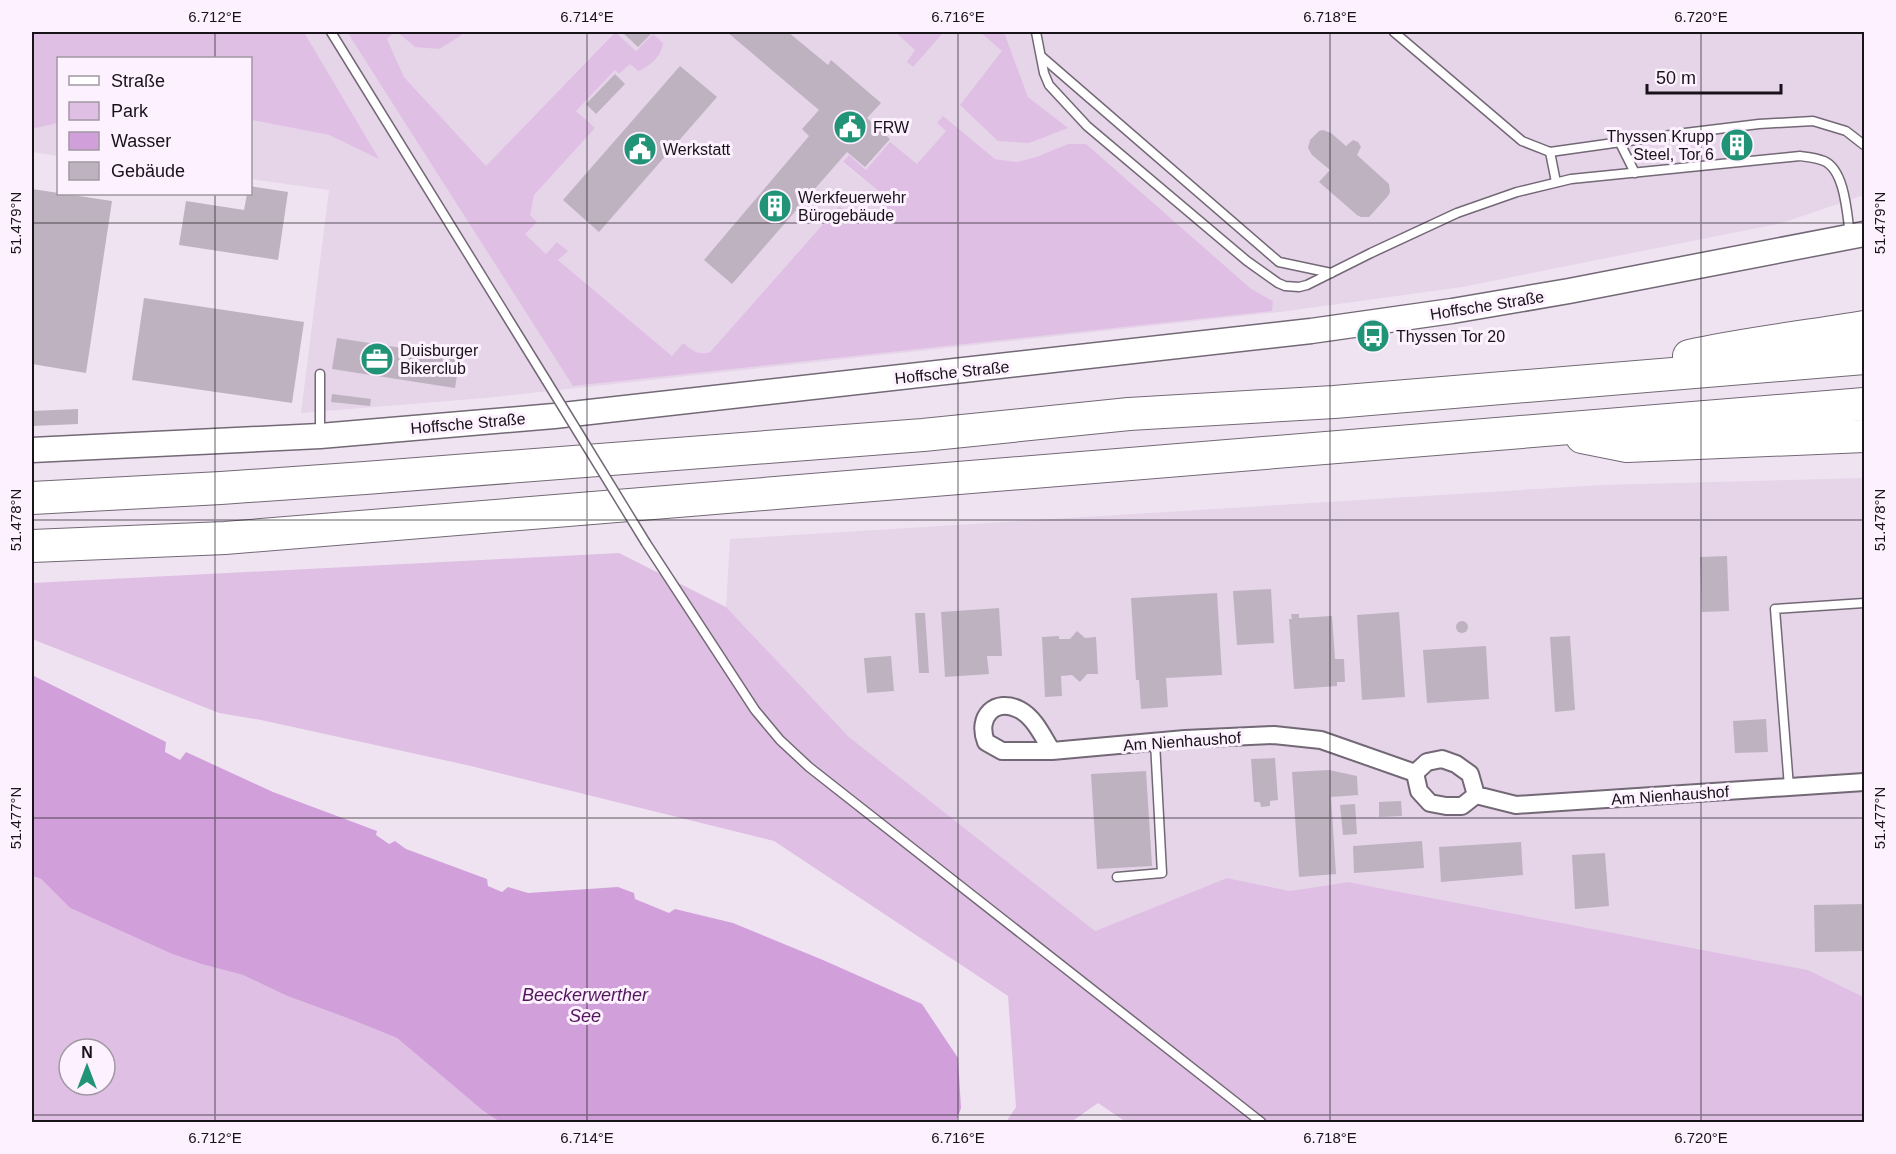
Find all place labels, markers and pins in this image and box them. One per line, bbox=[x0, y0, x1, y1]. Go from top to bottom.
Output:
public building icon: FRW bbox=[832, 109, 868, 145]
place label: FRW bbox=[873, 119, 910, 136]
building icon: Thyssen Krupp Steel, Tor 6 bbox=[1719, 127, 1755, 163]
place label: Thyssen Krupp Steel, Tor 6 bbox=[1606, 128, 1714, 163]
public building icon: Werkstatt bbox=[622, 131, 658, 167]
place label: Werkstatt bbox=[663, 141, 731, 158]
building icon: Werkfeuerwehr Bürogebäude bbox=[757, 188, 793, 224]
place label: Werkfeuerwehr Bürogebäude bbox=[798, 189, 907, 224]
bus stop icon: Thyssen Tor 20 bbox=[1355, 318, 1391, 354]
place label: Thyssen Tor 20 bbox=[1396, 328, 1505, 345]
office icon: Duisburger Bikerclub bbox=[359, 341, 395, 377]
place label: Duisburger Bikerclub bbox=[400, 342, 479, 377]

